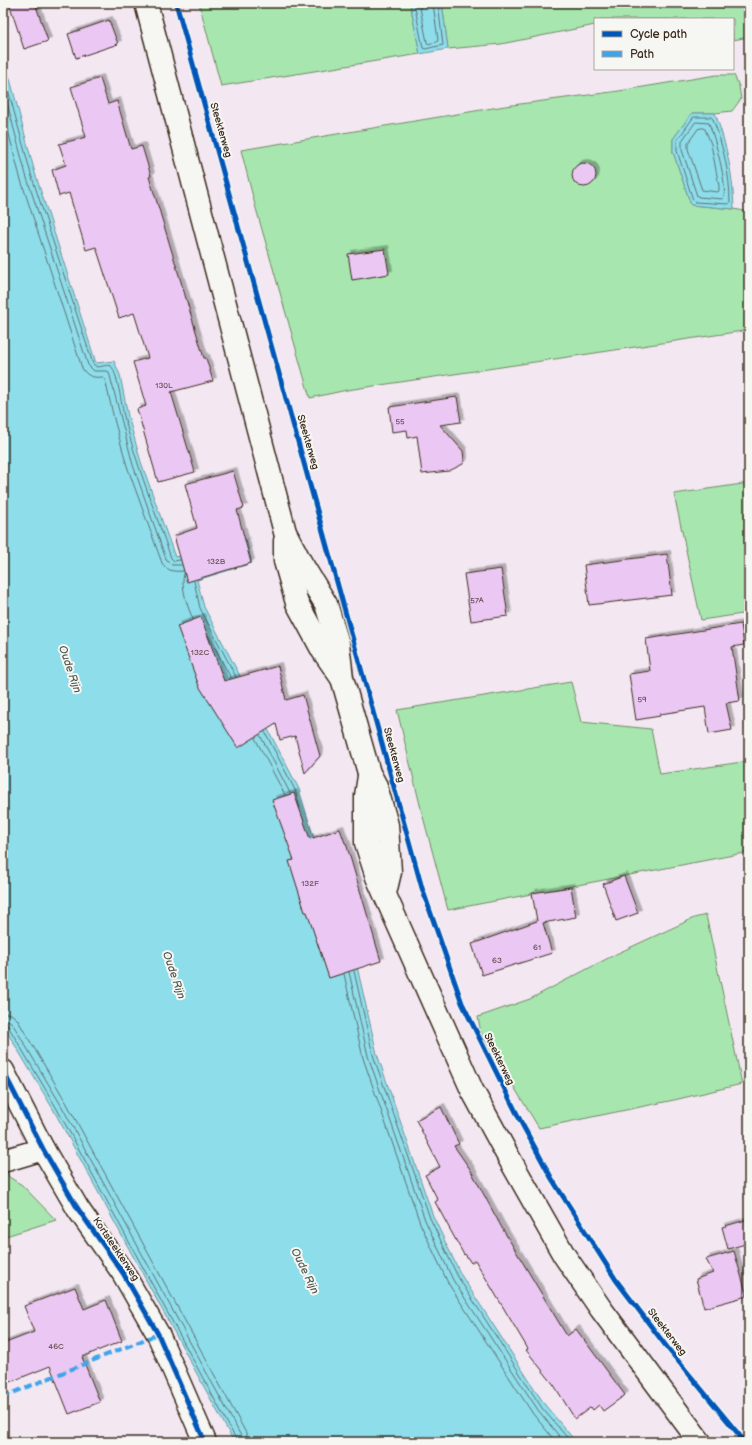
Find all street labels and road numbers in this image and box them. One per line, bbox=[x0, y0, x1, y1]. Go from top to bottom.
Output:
street label: Steekterweg bbox=[207, 101, 235, 159]
street label: Steekterweg bbox=[294, 413, 322, 471]
street label: Steekterweg bbox=[381, 726, 407, 784]
street label: Steekterweg bbox=[481, 1031, 517, 1087]
street label: Kortsteekterweg bbox=[90, 1215, 142, 1283]
street label: Steekterweg bbox=[645, 1306, 689, 1358]

